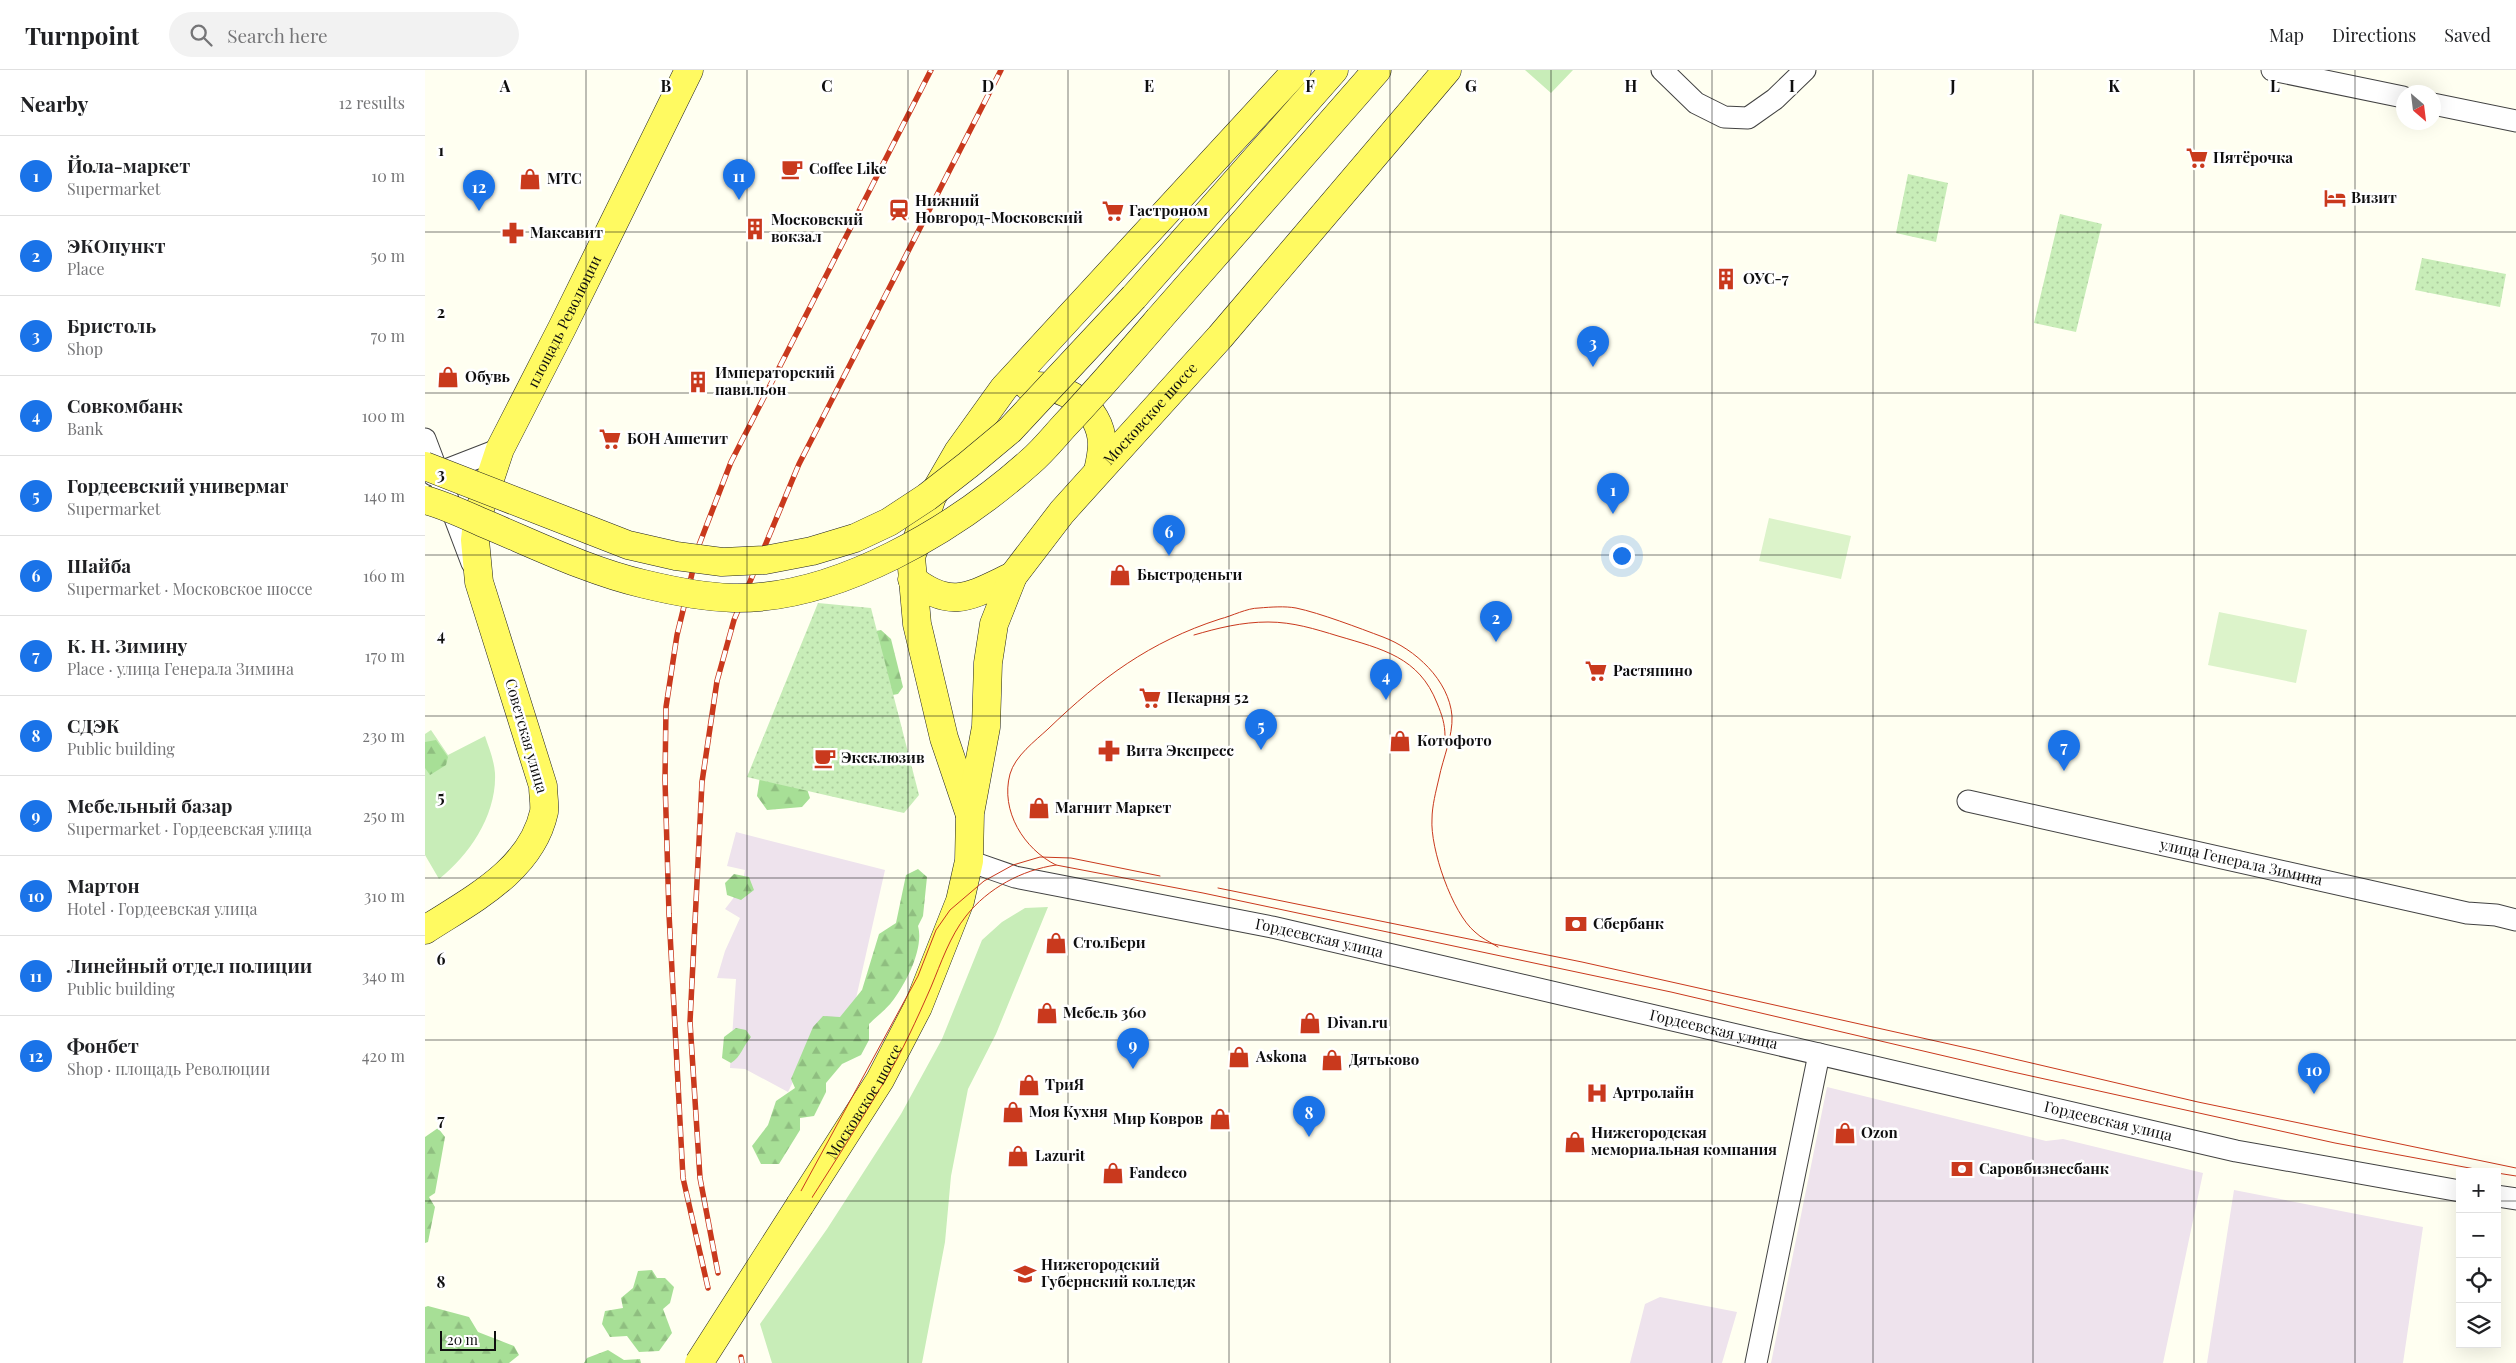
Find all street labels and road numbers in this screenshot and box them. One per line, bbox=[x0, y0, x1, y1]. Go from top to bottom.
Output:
street label: площадь Революции bbox=[522, 252, 605, 391]
street label: Московское шоссе bbox=[1098, 358, 1201, 469]
street label: Советская улица bbox=[501, 676, 553, 796]
street label: улица Генерала Зимина bbox=[2157, 833, 2325, 889]
street label: Гордеевская улица bbox=[1254, 913, 1386, 962]
street label: Гордеевская улица bbox=[1648, 1004, 1780, 1053]
street label: Московское шоссе bbox=[821, 1040, 906, 1162]
street label: Гордеевская улица bbox=[2042, 1096, 2175, 1145]

